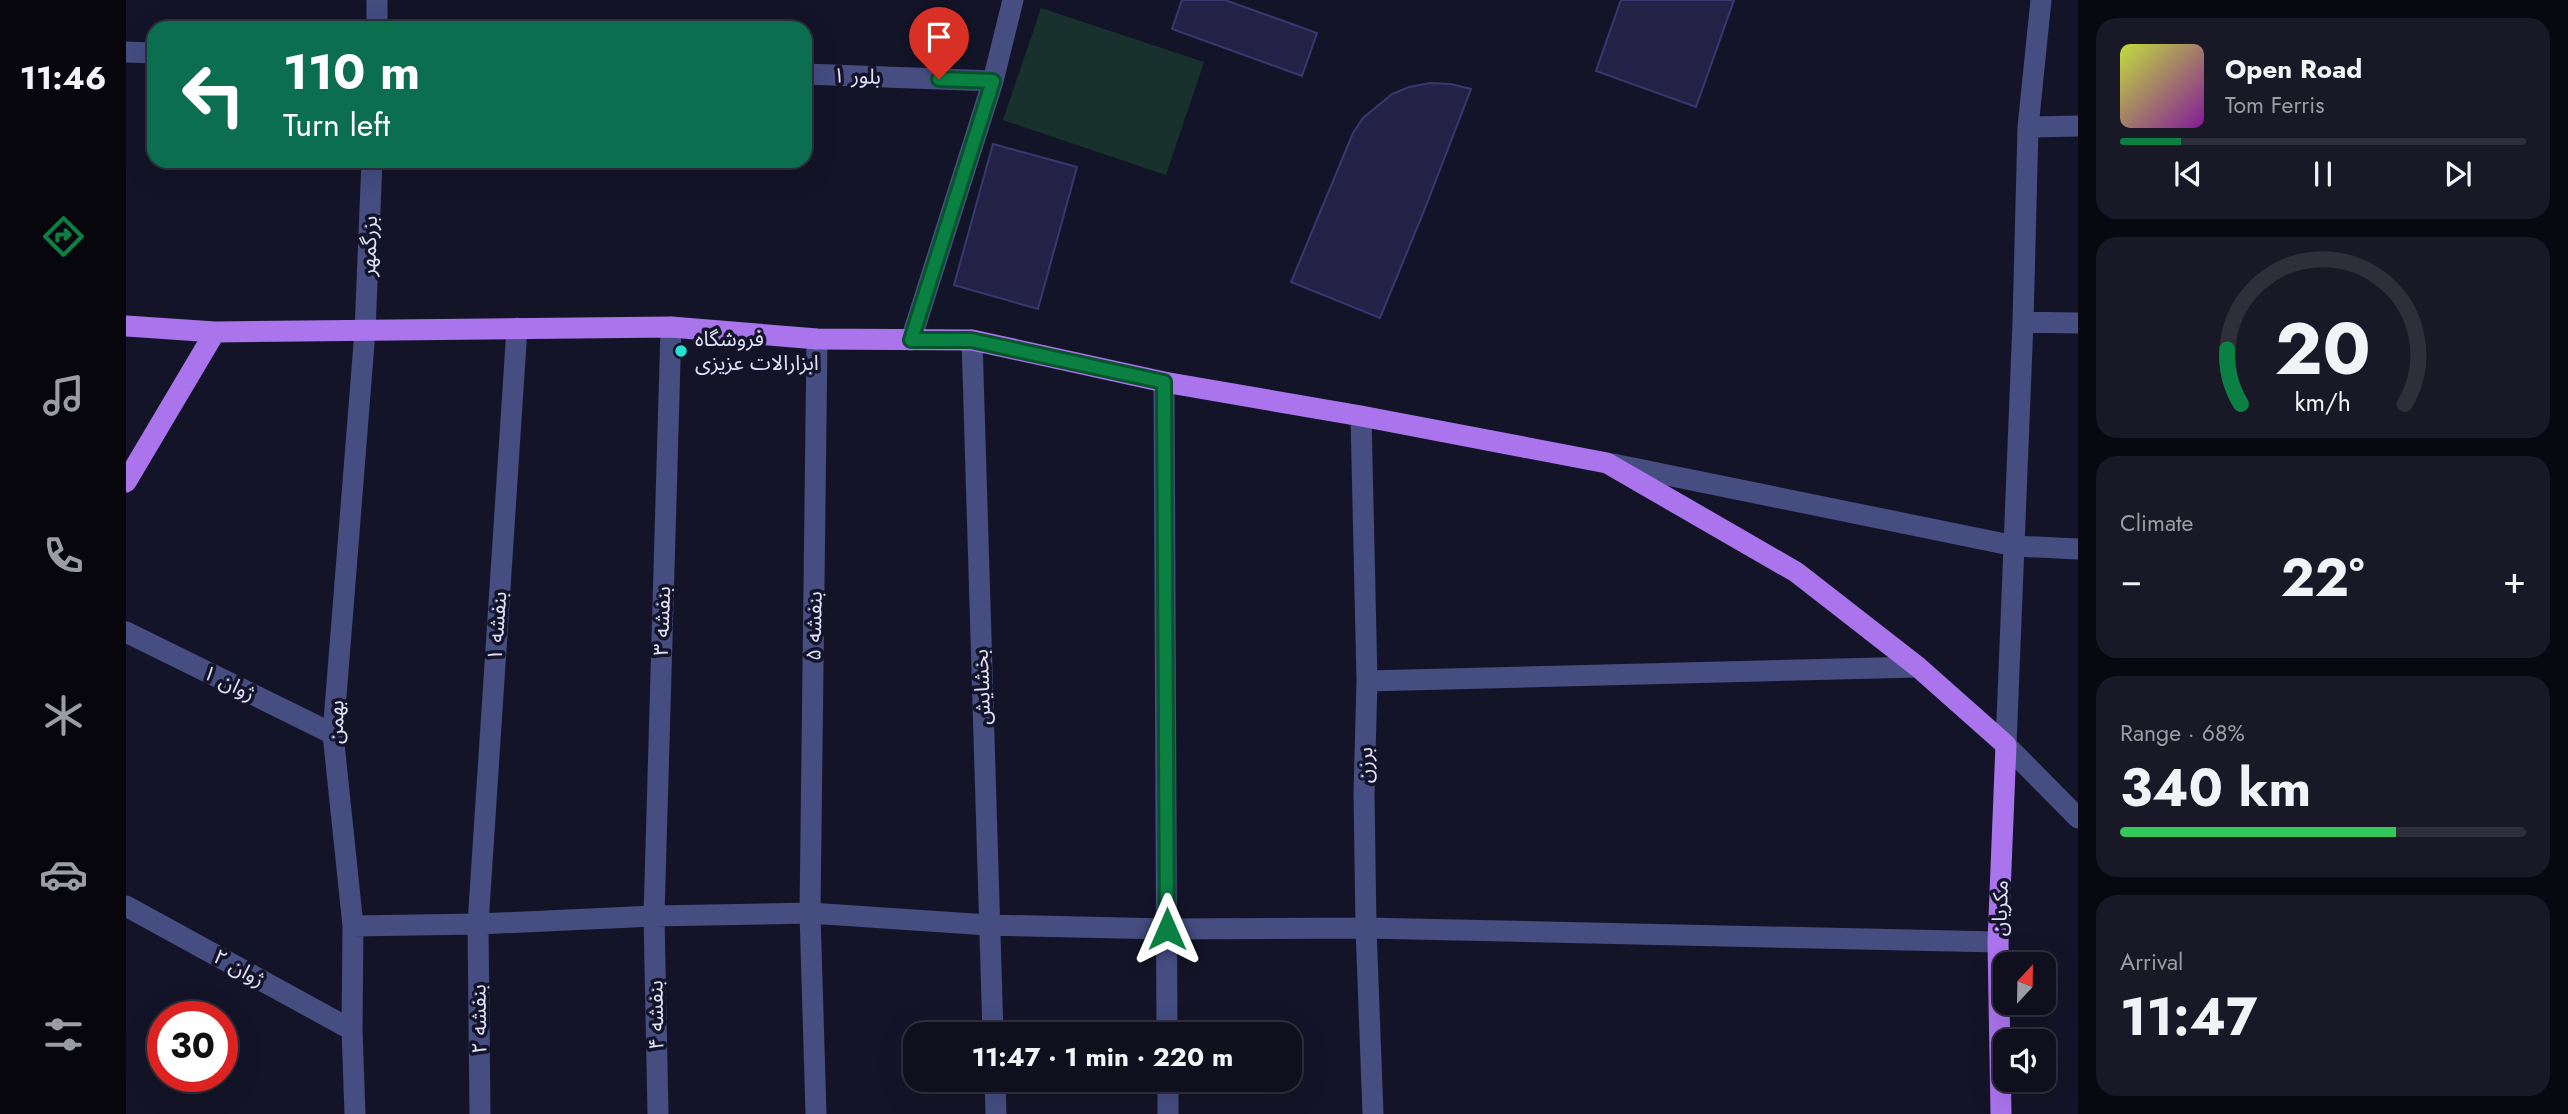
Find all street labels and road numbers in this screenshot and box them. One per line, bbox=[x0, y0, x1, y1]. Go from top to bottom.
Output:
street label: بلور ۱ bbox=[833, 60, 881, 92]
street label: بزرگمهر bbox=[353, 215, 385, 278]
street label: بنفشه ۳ bbox=[646, 586, 678, 656]
street label: بنفشه ۱ bbox=[480, 590, 514, 662]
street label: بنفشه ۵ bbox=[798, 591, 830, 661]
street label: بخشایش bbox=[966, 649, 998, 725]
street label: ژوان ۱ bbox=[198, 658, 260, 708]
street label: بهمن bbox=[321, 700, 351, 744]
street label: برزن bbox=[1350, 747, 1380, 783]
street label: مکریان bbox=[1984, 879, 2016, 937]
street label: ژوان ۲ bbox=[208, 942, 270, 994]
street label: بنفشه ۴ bbox=[640, 980, 672, 1050]
street label: بنفشه ۲ bbox=[463, 984, 495, 1054]

